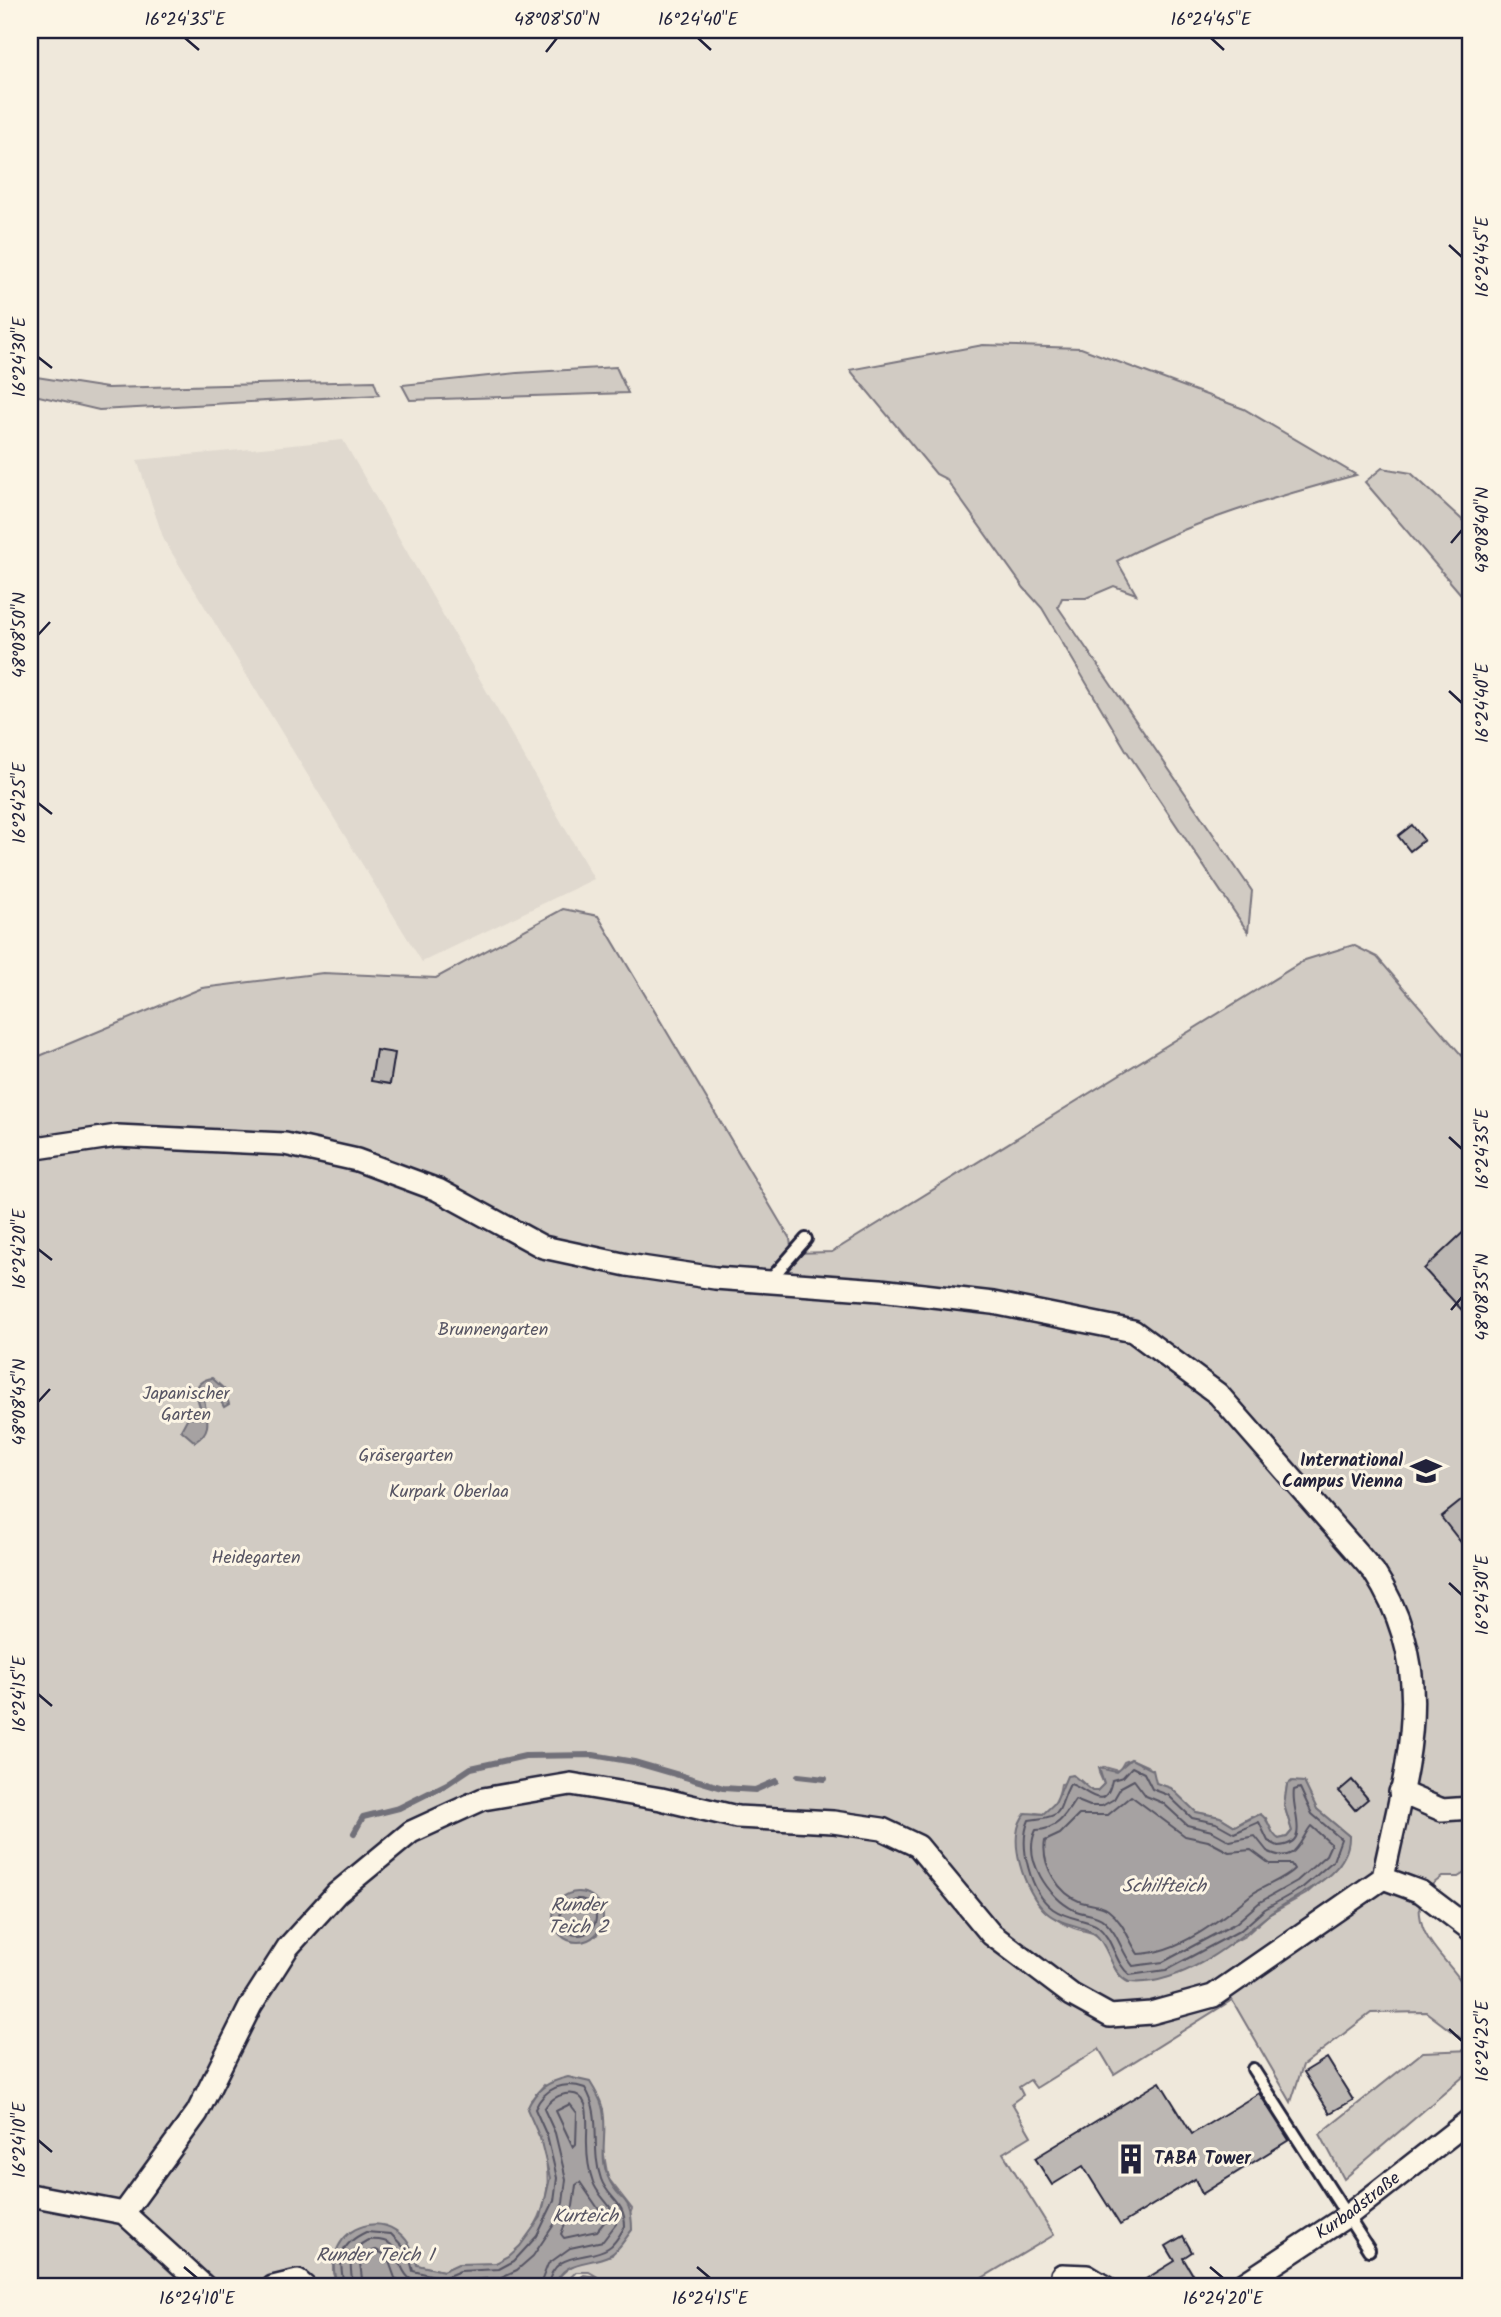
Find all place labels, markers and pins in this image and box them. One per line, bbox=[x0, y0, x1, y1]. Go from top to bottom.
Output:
place label: International Campus Vienna bbox=[1282, 1447, 1403, 1497]
school or university icon: International Campus Vienna bbox=[1409, 1454, 1443, 1488]
building icon: TABA Tower bbox=[1114, 2142, 1148, 2176]
place label: TABA Tower bbox=[1154, 2145, 1252, 2174]

